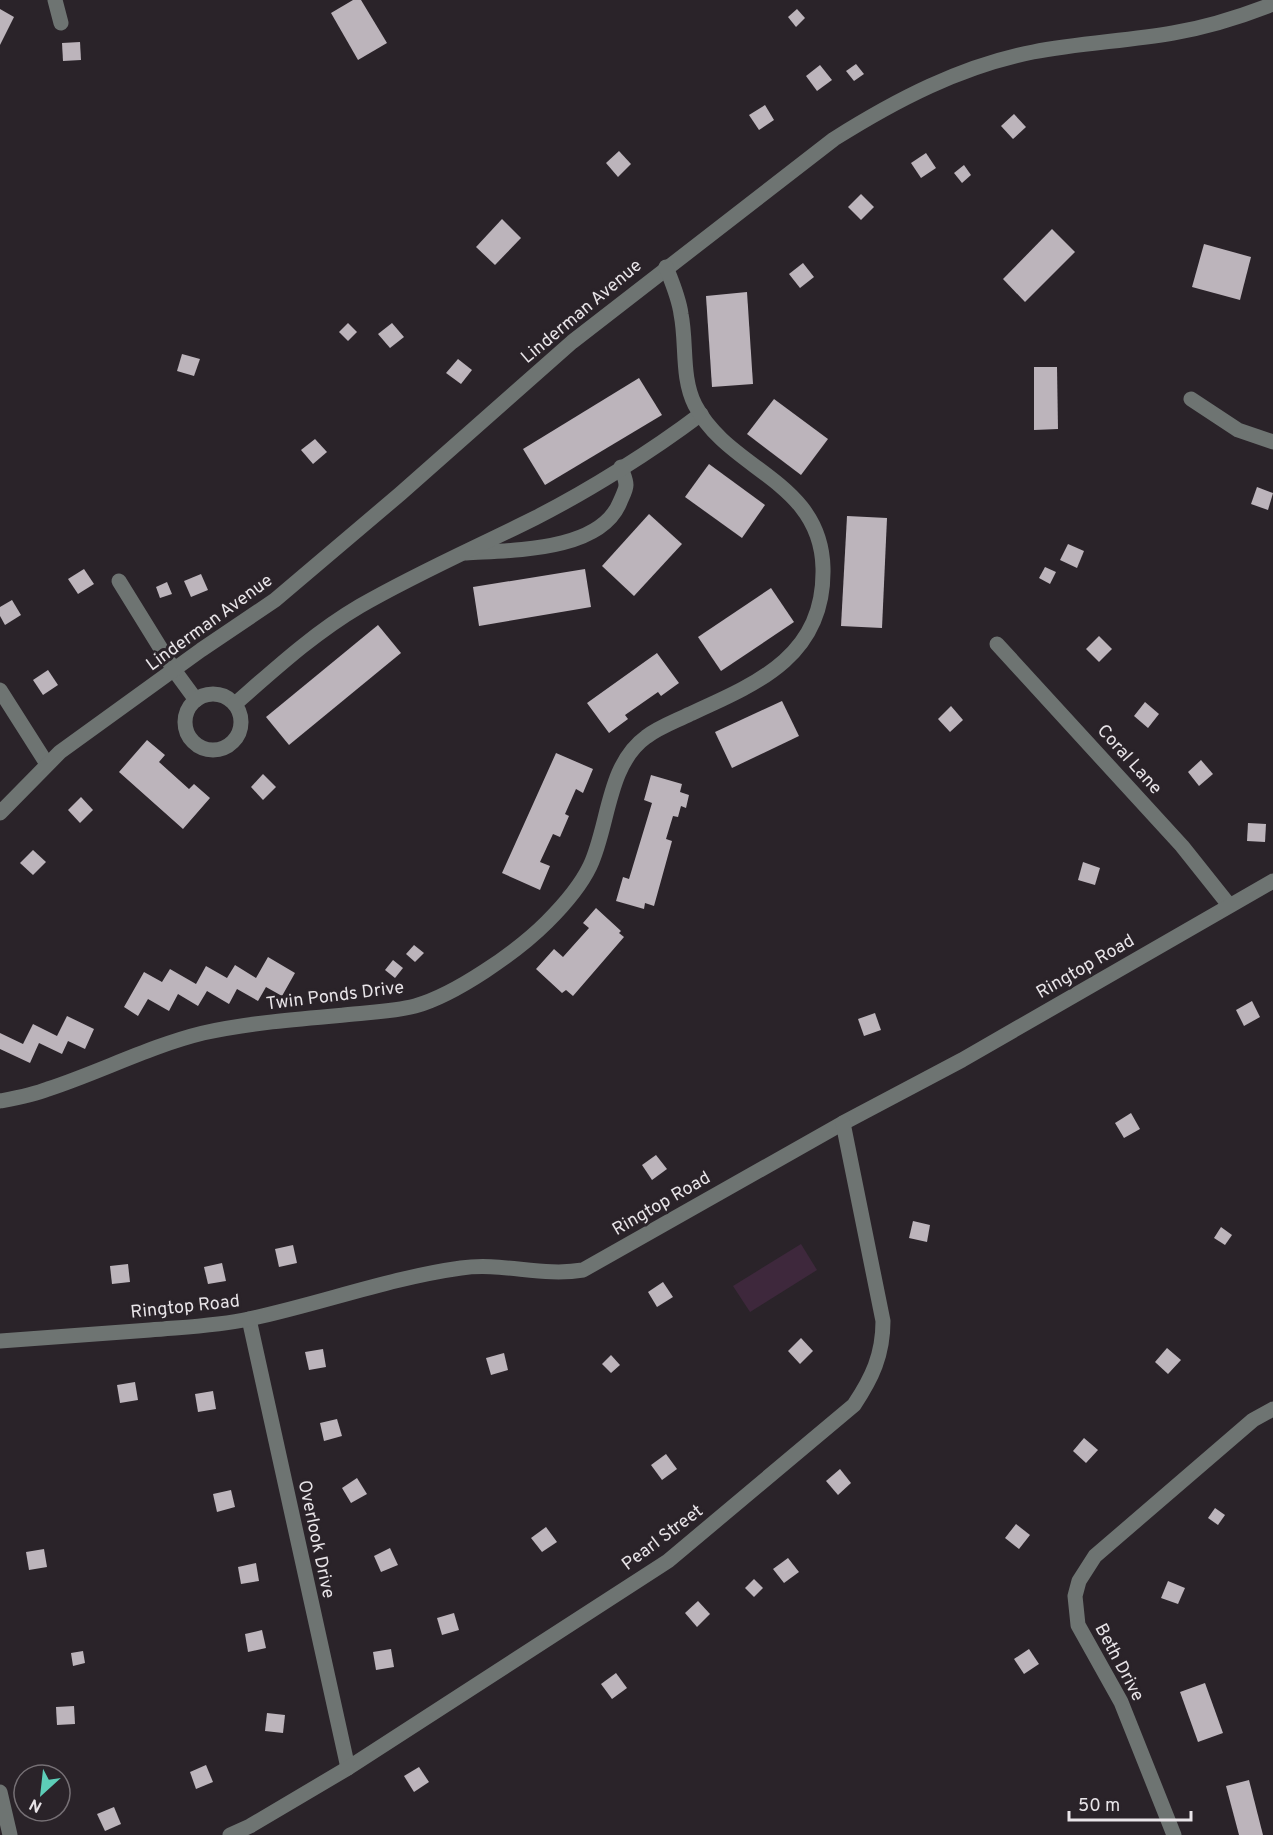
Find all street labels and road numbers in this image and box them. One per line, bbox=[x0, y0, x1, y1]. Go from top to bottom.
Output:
street label: Linderman Avenue bbox=[517, 255, 647, 369]
street label: Linderman Avenue bbox=[142, 570, 278, 677]
street label: Coral Lane bbox=[1091, 720, 1166, 800]
street label: Ringtop Road bbox=[1032, 930, 1139, 1005]
street label: Twin Ponds Drive bbox=[265, 977, 405, 1016]
street label: Ringtop Road bbox=[608, 1167, 715, 1242]
street label: Ringtop Road bbox=[129, 1290, 241, 1325]
street label: Overlook Drive bbox=[292, 1478, 339, 1601]
street label: Pearl Street bbox=[618, 1500, 708, 1576]
street label: Beth Drive bbox=[1089, 1620, 1149, 1706]

